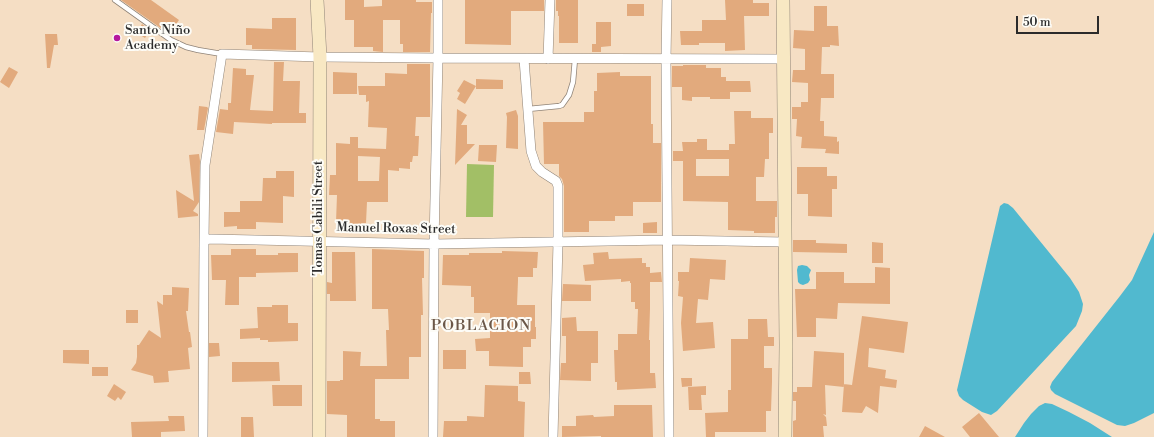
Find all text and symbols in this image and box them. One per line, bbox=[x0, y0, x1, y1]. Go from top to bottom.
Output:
scale bar bbox=[1018, 8, 1101, 34]
text: 50 m bbox=[1023, 15, 1051, 30]
place label: Santo Niño Academy bbox=[125, 23, 190, 54]
marker: Santo Niño Academy bbox=[112, 33, 122, 43]
street label: Tomas Cabili Street bbox=[311, 161, 327, 275]
street label: Manuel Roxas Street bbox=[336, 220, 456, 238]
district label: POBLACION bbox=[431, 317, 531, 335]

